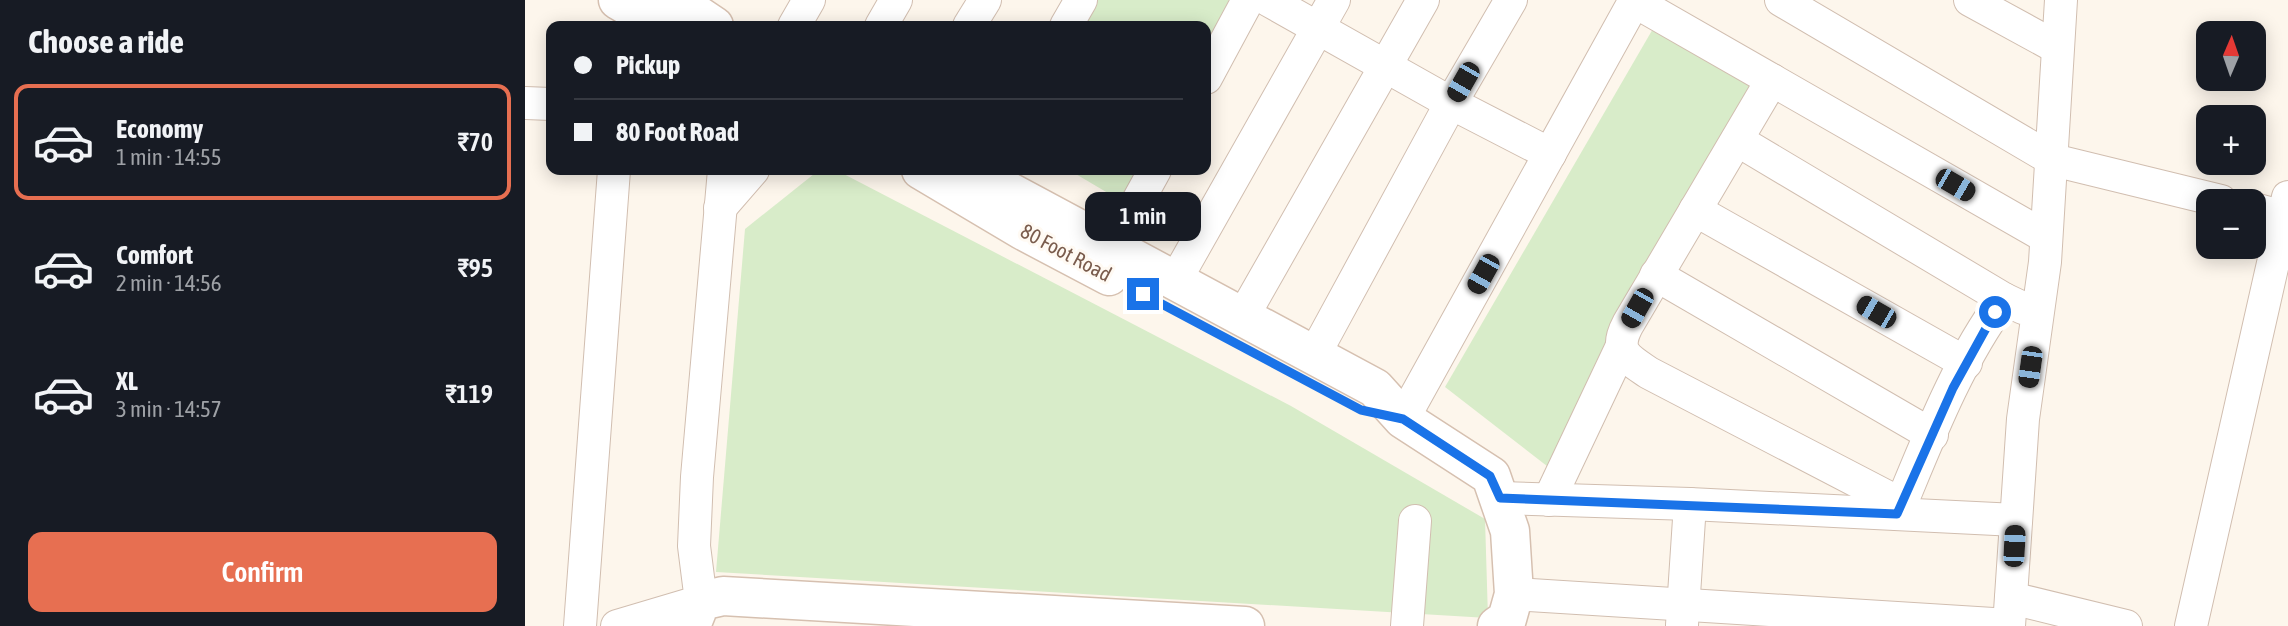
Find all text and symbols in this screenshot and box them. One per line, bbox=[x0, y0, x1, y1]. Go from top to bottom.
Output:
north arrow bbox=[2196, 21, 2266, 91]
map controls bbox=[2196, 21, 2266, 259]
text: Choose a ride bbox=[28, 23, 184, 60]
text: Pickup bbox=[616, 50, 680, 80]
car bbox=[1444, 59, 1483, 105]
button: + bbox=[2196, 105, 2266, 175]
icon: car bbox=[32, 111, 95, 174]
text: Economy bbox=[116, 114, 203, 144]
text: 80 Foot Road bbox=[616, 117, 739, 147]
text: ₹70 bbox=[457, 127, 493, 157]
text: 1 min · 14:55 bbox=[116, 144, 222, 170]
car bbox=[1932, 165, 1979, 205]
button: − bbox=[2196, 189, 2266, 259]
callout: 1 min bbox=[1085, 192, 1201, 242]
text: 1 min bbox=[1120, 203, 1166, 229]
street label: 80 Foot Road bbox=[1017, 218, 1116, 286]
icon: car bbox=[32, 237, 95, 300]
text: Comfort bbox=[116, 240, 193, 270]
car bbox=[1464, 251, 1503, 297]
text: ₹95 bbox=[457, 253, 493, 283]
text: 2 min · 14:56 bbox=[116, 270, 222, 296]
route end bbox=[1127, 278, 1159, 310]
car bbox=[1618, 285, 1657, 331]
car bbox=[1853, 292, 1900, 332]
route start bbox=[1979, 296, 2011, 328]
car bbox=[2017, 345, 2044, 389]
icon: car bbox=[32, 363, 95, 426]
text: XL bbox=[116, 366, 138, 396]
text: ₹119 bbox=[445, 379, 493, 409]
text: 3 min · 14:57 bbox=[116, 396, 222, 422]
car bbox=[2003, 524, 2026, 568]
button: Confirm bbox=[28, 532, 497, 612]

